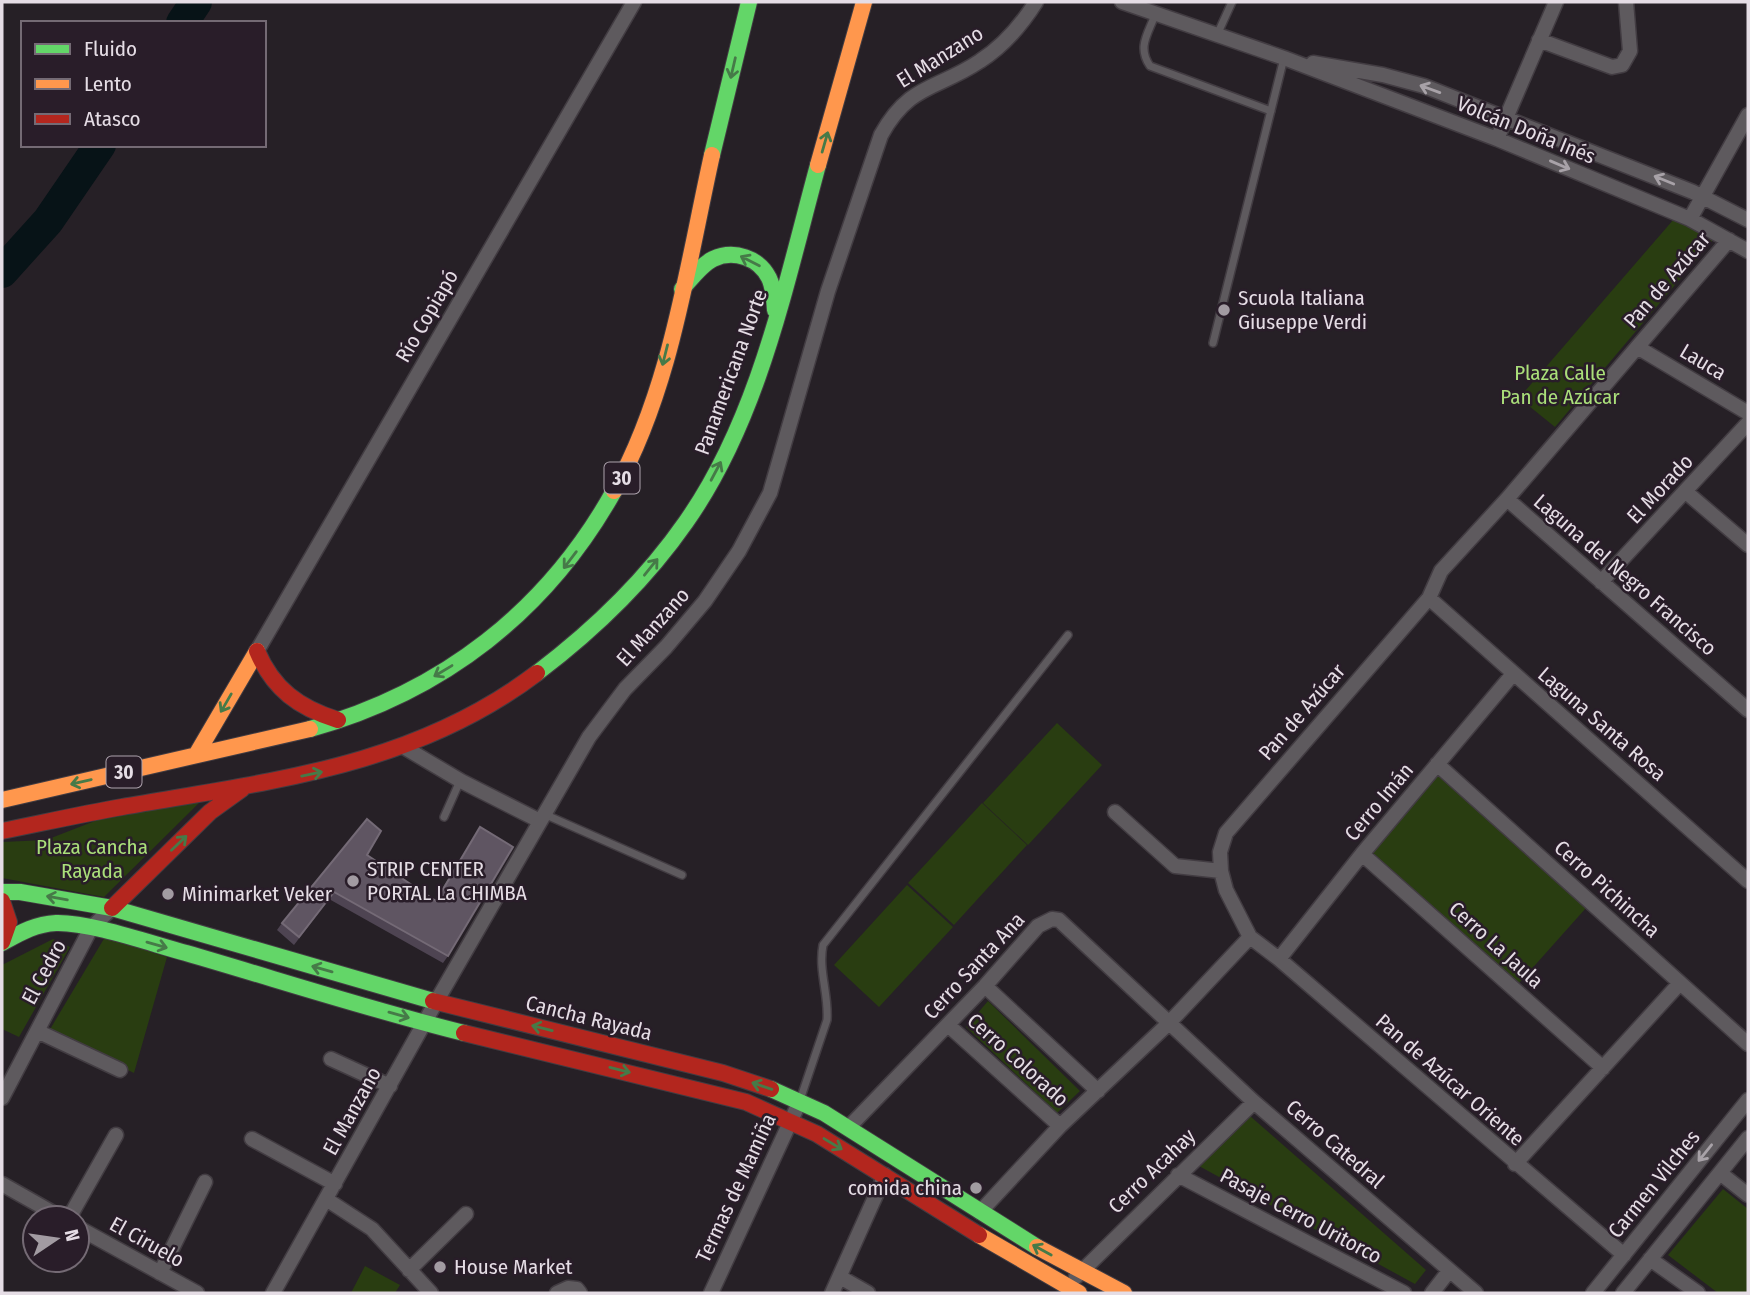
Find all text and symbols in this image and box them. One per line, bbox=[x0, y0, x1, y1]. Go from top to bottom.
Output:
street label: El Manzano bbox=[892, 20, 988, 94]
legend bbox=[21, 21, 266, 147]
text: Fluido bbox=[84, 36, 137, 62]
one-way arrow bbox=[726, 56, 739, 79]
text: Lento bbox=[84, 71, 132, 97]
one-way arrow bbox=[1419, 82, 1441, 94]
street label: Volcán Doña Inés bbox=[1453, 90, 1599, 170]
text: Atasco bbox=[84, 106, 141, 132]
one-way arrow bbox=[819, 131, 832, 154]
one-way arrow bbox=[1548, 159, 1570, 172]
one-way arrow bbox=[1654, 173, 1676, 186]
street label: Pan de Azúcar bbox=[1618, 226, 1716, 334]
one-way arrow bbox=[740, 253, 761, 267]
street label: Río Copiapó bbox=[390, 265, 464, 367]
place label: Scuola Italiana Giuseppe Verdi bbox=[1238, 285, 1367, 335]
street label: Panamericana Norte bbox=[689, 286, 773, 458]
marker: Scuola Italiana Giuseppe Verdi bbox=[1216, 302, 1232, 318]
street label: Lauca bbox=[1675, 338, 1731, 386]
one-way arrow bbox=[658, 344, 671, 366]
park label: Plaza Calle Pan de Azúcar bbox=[1500, 360, 1620, 410]
street label: El Morado bbox=[1621, 449, 1699, 529]
one-way arrow bbox=[710, 461, 724, 482]
road number: 30 bbox=[604, 463, 640, 494]
street label: Laguna del Negro Francisco bbox=[1528, 489, 1722, 661]
one-way arrow bbox=[563, 551, 578, 569]
one-way arrow bbox=[644, 558, 659, 576]
street label: El Manzano bbox=[611, 582, 695, 672]
street label: Pan de Azúcar bbox=[1253, 658, 1351, 766]
street label: Laguna Santa Rosa bbox=[1533, 661, 1671, 787]
one-way arrow bbox=[434, 665, 454, 679]
one-way arrow bbox=[219, 692, 232, 713]
road number: 30 bbox=[106, 757, 142, 788]
street label: Cerro Imán bbox=[1339, 758, 1419, 846]
one-way arrow bbox=[300, 767, 322, 780]
one-way arrow bbox=[71, 776, 93, 789]
park label: Plaza Cancha Rayada bbox=[36, 834, 148, 884]
one-way arrow bbox=[170, 835, 187, 852]
street label: Cerro Pichincha bbox=[1549, 835, 1665, 943]
place label: STRIP CENTER PORTAL La CHIMBA bbox=[367, 856, 527, 906]
marker: STRIP CENTER PORTAL La CHIMBA bbox=[345, 873, 361, 889]
place label: Minimarket Veker bbox=[182, 881, 333, 907]
marker: Minimarket Veker bbox=[160, 886, 176, 902]
one-way arrow bbox=[46, 891, 69, 905]
street label: Cerro La Jaula bbox=[1444, 896, 1548, 994]
street label: Cerro Santa Ana bbox=[918, 907, 1030, 1025]
street label: El Cedro bbox=[16, 935, 72, 1009]
one-way arrow bbox=[146, 939, 168, 952]
one-way arrow bbox=[312, 962, 334, 975]
street label: Cancha Rayada bbox=[523, 990, 655, 1046]
street label: Cerro Colorado bbox=[962, 1008, 1074, 1112]
street label: Pan de Azúcar Oriente bbox=[1370, 1008, 1530, 1152]
one-way arrow bbox=[388, 1010, 410, 1023]
one-way arrow bbox=[531, 1021, 554, 1034]
street label: El Manzano bbox=[317, 1062, 387, 1160]
one-way arrow bbox=[608, 1064, 631, 1077]
one-way arrow bbox=[751, 1079, 773, 1091]
street label: Cerro Catedral bbox=[1280, 1094, 1390, 1194]
street label: Termas de Mamiña bbox=[690, 1110, 782, 1266]
street label: Cerro Acahay bbox=[1103, 1123, 1201, 1219]
street label: Carmen Vilches bbox=[1603, 1125, 1705, 1243]
one-way arrow bbox=[823, 1138, 843, 1152]
one-way arrow bbox=[1698, 1144, 1713, 1162]
street label: Pasaje Cerro Uritorco bbox=[1216, 1162, 1386, 1270]
place label: comida china bbox=[848, 1175, 962, 1201]
marker: comida china bbox=[968, 1180, 984, 1196]
north arrow bbox=[21, 1204, 91, 1274]
street label: El Ciruelo bbox=[105, 1211, 189, 1273]
text: N bbox=[60, 1227, 85, 1243]
one-way arrow bbox=[1032, 1243, 1053, 1256]
place label: House Market bbox=[454, 1254, 573, 1280]
marker: House Market bbox=[432, 1259, 448, 1275]

